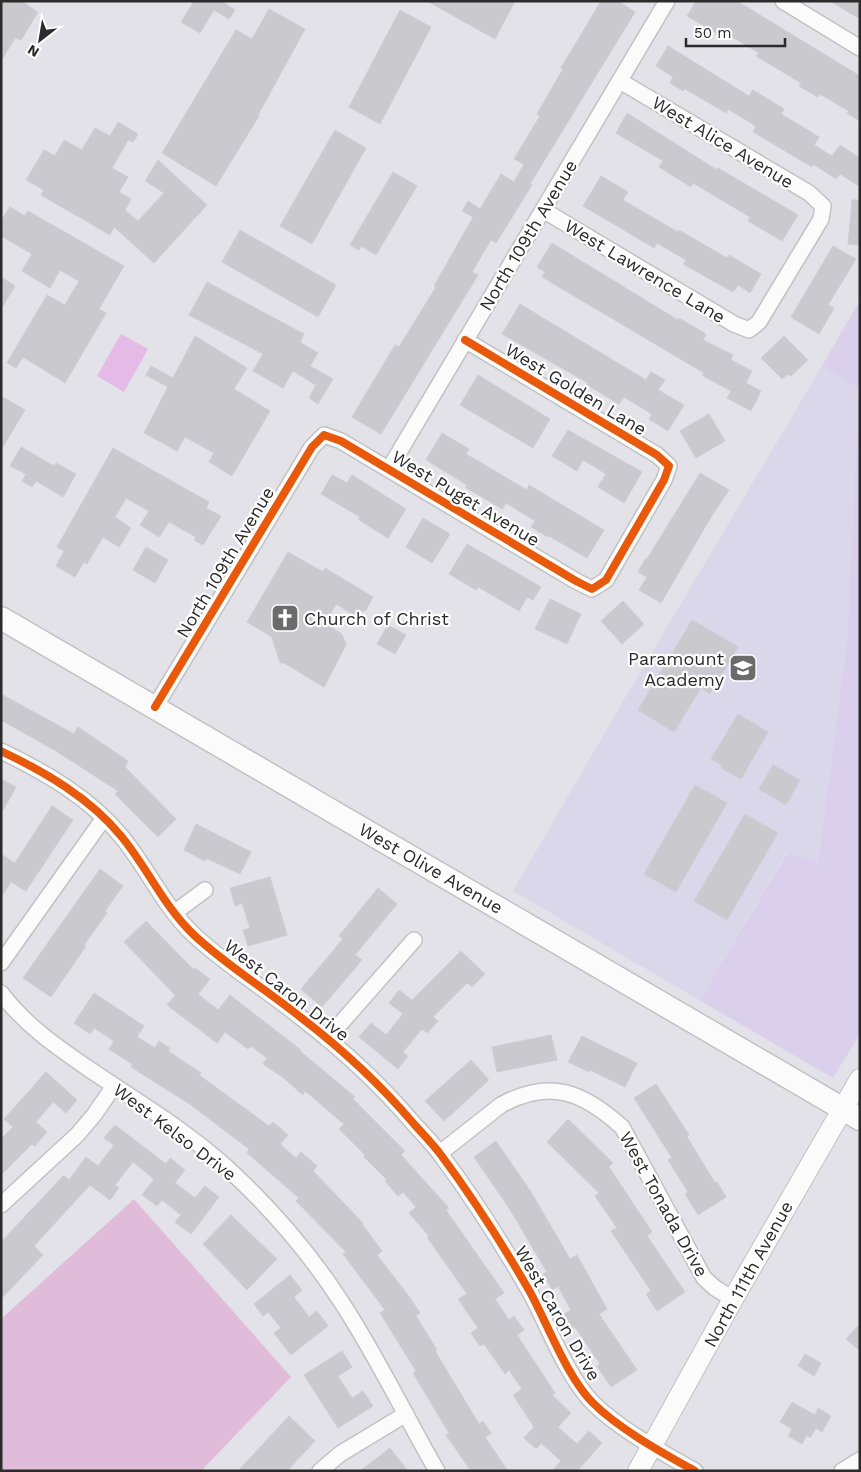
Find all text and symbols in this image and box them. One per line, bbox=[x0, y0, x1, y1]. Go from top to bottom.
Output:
north arrow bbox=[15, 15, 65, 65]
scale bar bbox=[686, 15, 785, 47]
text: 50 m bbox=[694, 24, 731, 42]
text: N bbox=[25, 42, 42, 61]
street label: West Alice Avenue bbox=[648, 91, 798, 193]
street label: North 109th Avenue bbox=[475, 156, 581, 314]
street label: West Lawrence Lane bbox=[561, 215, 729, 327]
street label: West Golden Lane bbox=[502, 339, 650, 439]
street label: West Puget Avenue bbox=[388, 446, 544, 550]
street label: North 109th Avenue bbox=[172, 483, 278, 641]
church icon: Church of Christ bbox=[270, 603, 300, 633]
place label: Church of Christ bbox=[304, 608, 449, 629]
place label: Paramount Academy bbox=[628, 648, 725, 690]
school or university icon: Paramount Academy bbox=[728, 653, 758, 683]
street label: West Olive Avenue bbox=[355, 818, 507, 918]
street label: West Caron Drive bbox=[220, 935, 354, 1045]
street label: West Kelso Drive bbox=[109, 1079, 241, 1185]
street label: West Tonada Drive bbox=[615, 1128, 713, 1280]
street label: North 111th Avenue bbox=[699, 1197, 797, 1351]
street label: West Caron Drive bbox=[511, 1242, 605, 1384]

